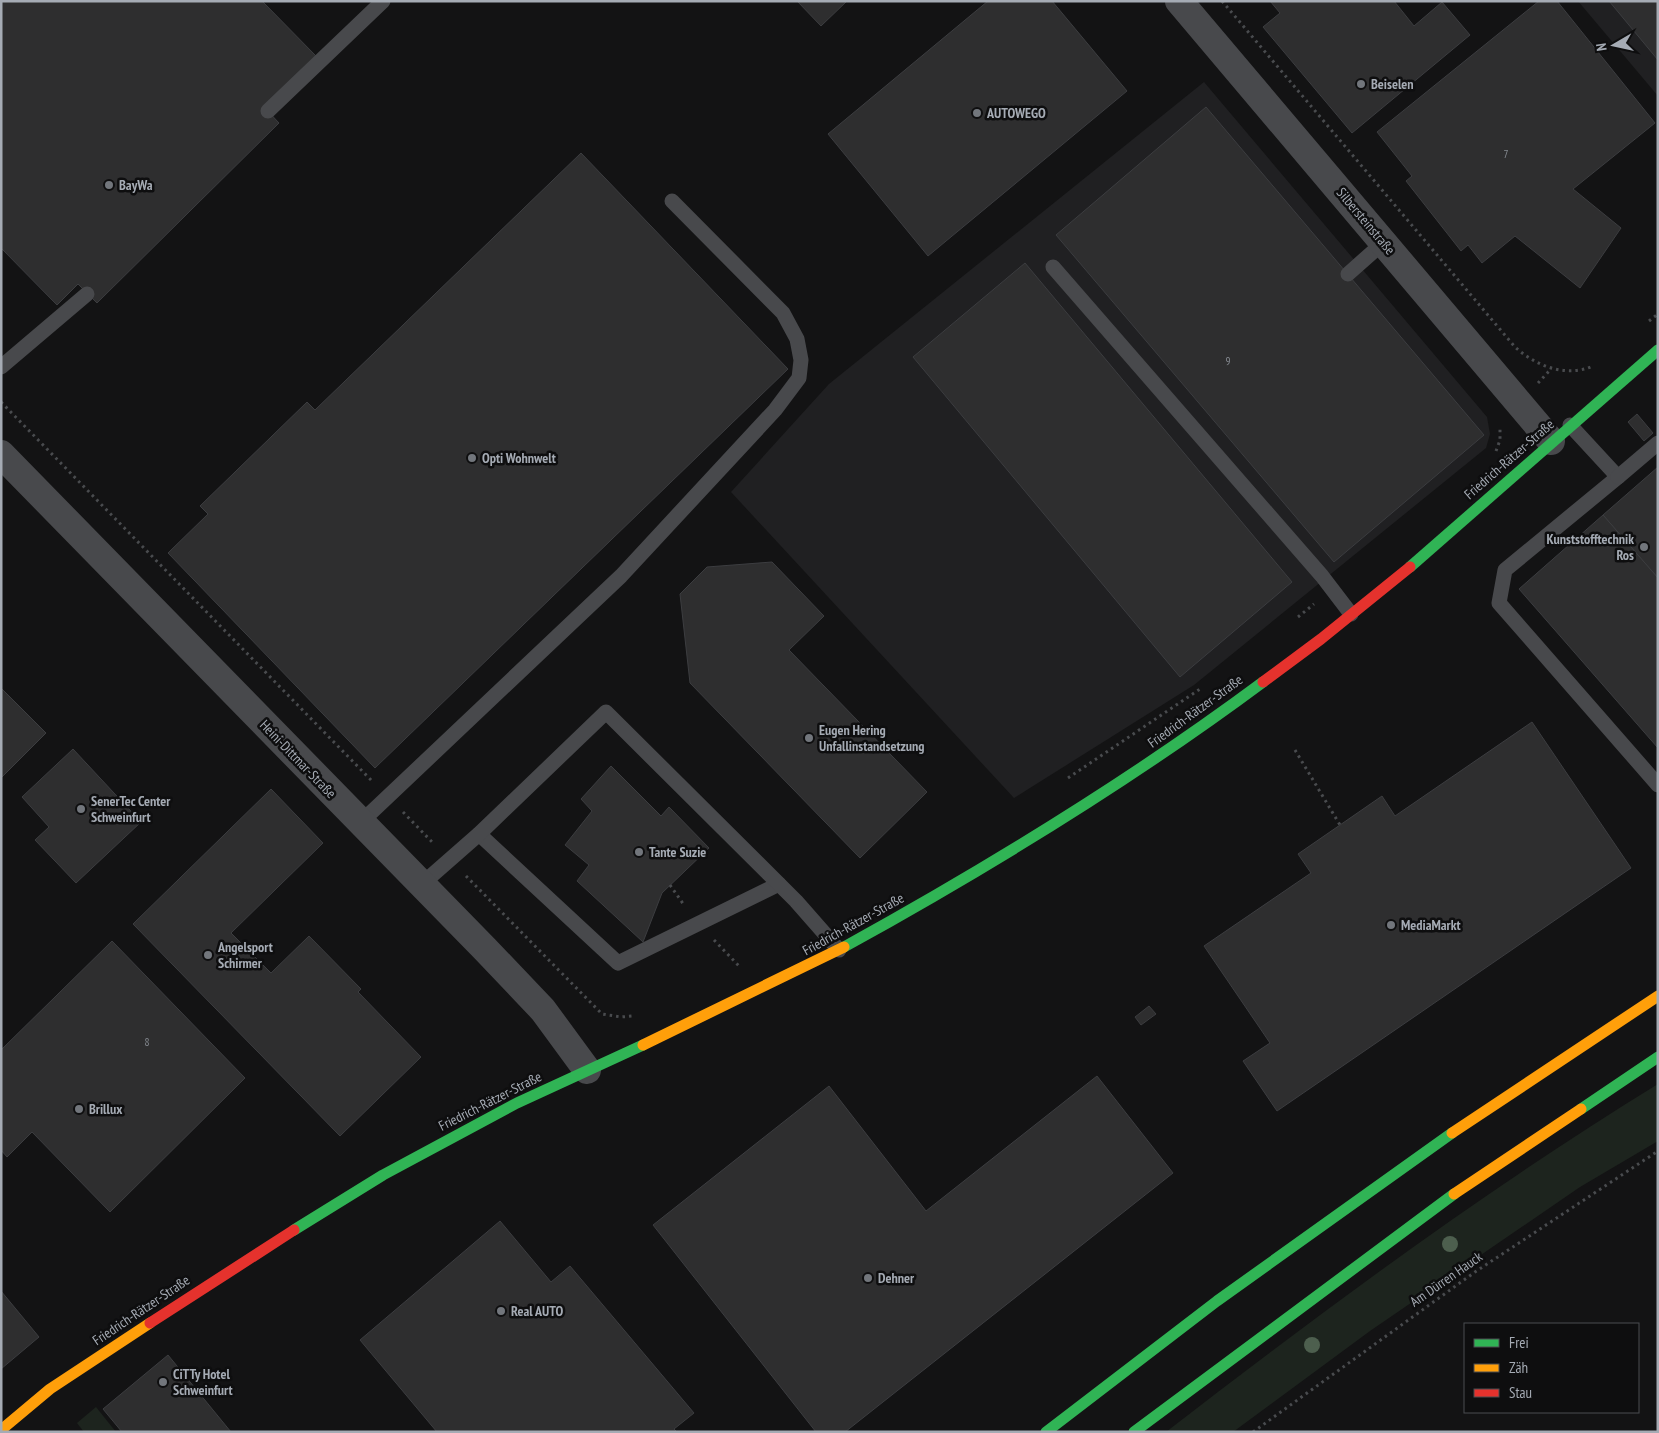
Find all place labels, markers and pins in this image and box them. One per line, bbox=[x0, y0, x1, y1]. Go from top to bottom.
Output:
place label: Beiselen bbox=[1371, 75, 1414, 93]
marker: Beiselen bbox=[1355, 78, 1367, 90]
place label: AUTOWEGO bbox=[986, 104, 1046, 122]
marker: AUTOWEGO bbox=[971, 107, 983, 119]
place label: BayWa bbox=[119, 176, 153, 194]
marker: BayWa bbox=[103, 179, 115, 191]
place label: Opti Wohnwelt bbox=[482, 449, 556, 467]
marker: Opti Wohnwelt bbox=[466, 452, 478, 464]
place label: Kunststofftechnik Ros bbox=[1547, 530, 1634, 564]
marker: Kunststofftechnik Ros bbox=[1638, 541, 1650, 553]
place label: Eugen Hering Unfallinstandsetzung bbox=[819, 721, 925, 755]
marker: Eugen Hering Unfallinstandsetzung bbox=[803, 732, 815, 744]
place label: SenerTec Center Schweinfurt bbox=[91, 792, 171, 826]
marker: SenerTec Center Schweinfurt bbox=[75, 803, 87, 815]
place label: Tante Suzie bbox=[649, 843, 706, 861]
marker: Tante Suzie bbox=[633, 846, 645, 858]
place label: MediaMarkt bbox=[1401, 916, 1460, 934]
marker: MediaMarkt bbox=[1385, 919, 1397, 931]
place label: Angelsport Schirmer bbox=[217, 938, 273, 972]
marker: Angelsport Schirmer bbox=[202, 949, 214, 961]
place label: Brillux bbox=[89, 1100, 123, 1118]
marker: Brillux bbox=[73, 1103, 85, 1115]
place label: Dehner bbox=[878, 1269, 915, 1287]
marker: Dehner bbox=[862, 1272, 874, 1284]
place label: Real AUTO bbox=[511, 1302, 563, 1320]
marker: Real AUTO bbox=[495, 1305, 507, 1317]
place label: CiTTy Hotel Schweinfurt bbox=[173, 1365, 233, 1399]
marker: CiTTy Hotel Schweinfurt bbox=[157, 1376, 169, 1388]

